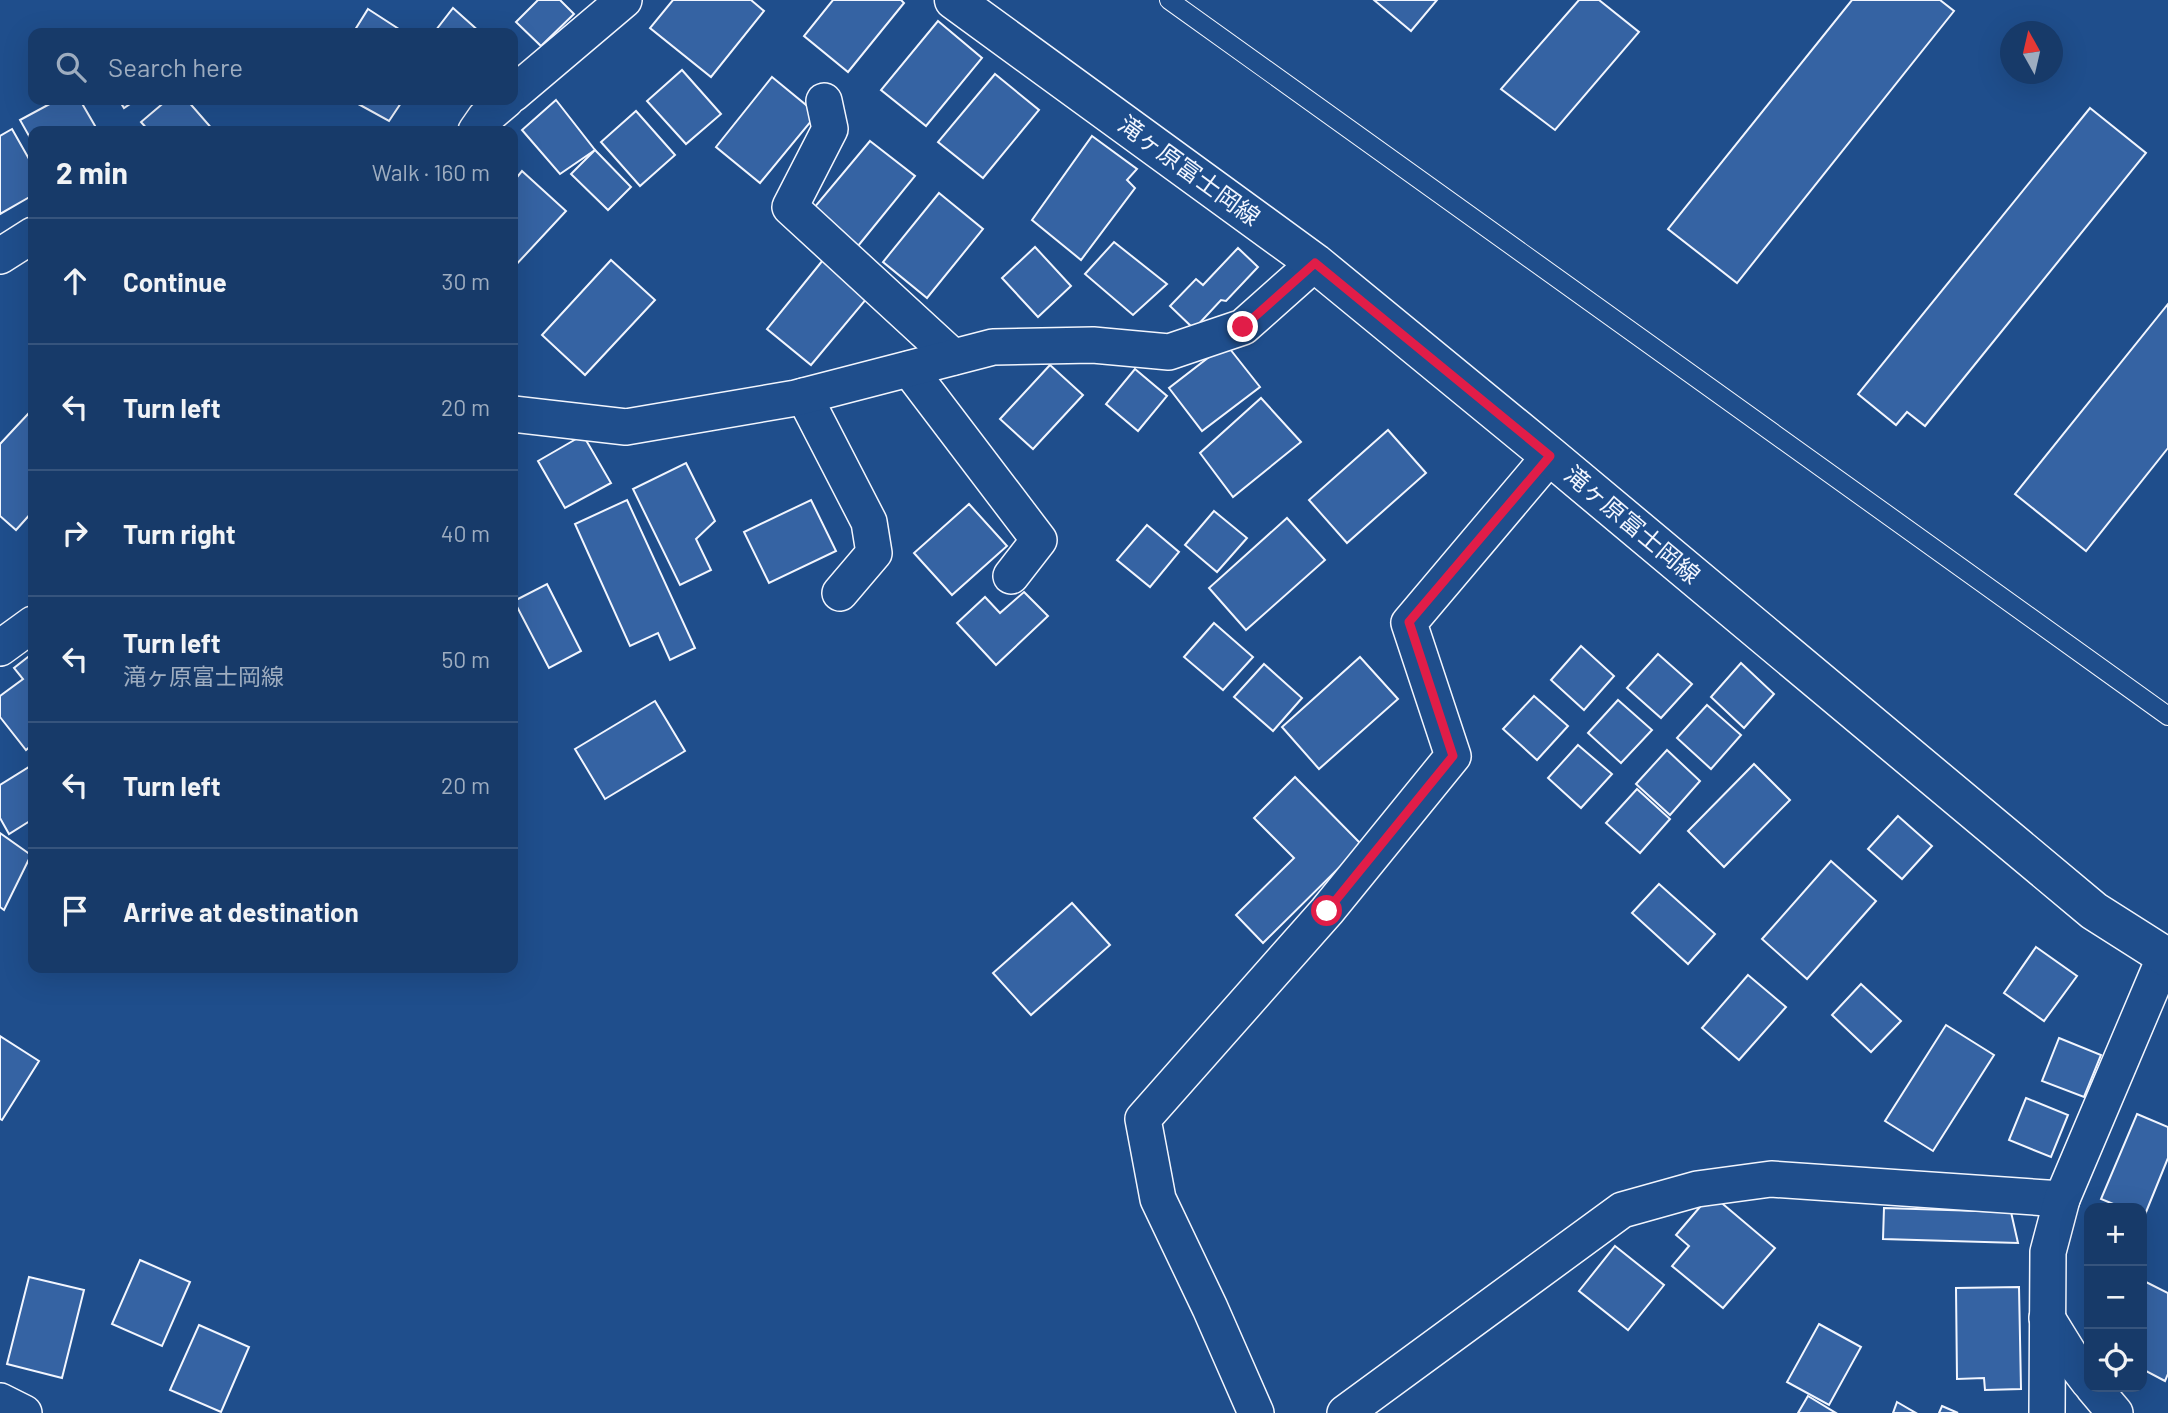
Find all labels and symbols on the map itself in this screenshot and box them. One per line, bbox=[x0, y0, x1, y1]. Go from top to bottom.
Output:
north arrow bbox=[2000, 21, 2063, 84]
street label: 滝ヶ原富士岡線 bbox=[1113, 109, 1266, 231]
route end bbox=[1227, 311, 1258, 342]
street label: 滝ヶ原富士岡線 bbox=[1559, 459, 1707, 589]
route start bbox=[1311, 895, 1342, 926]

